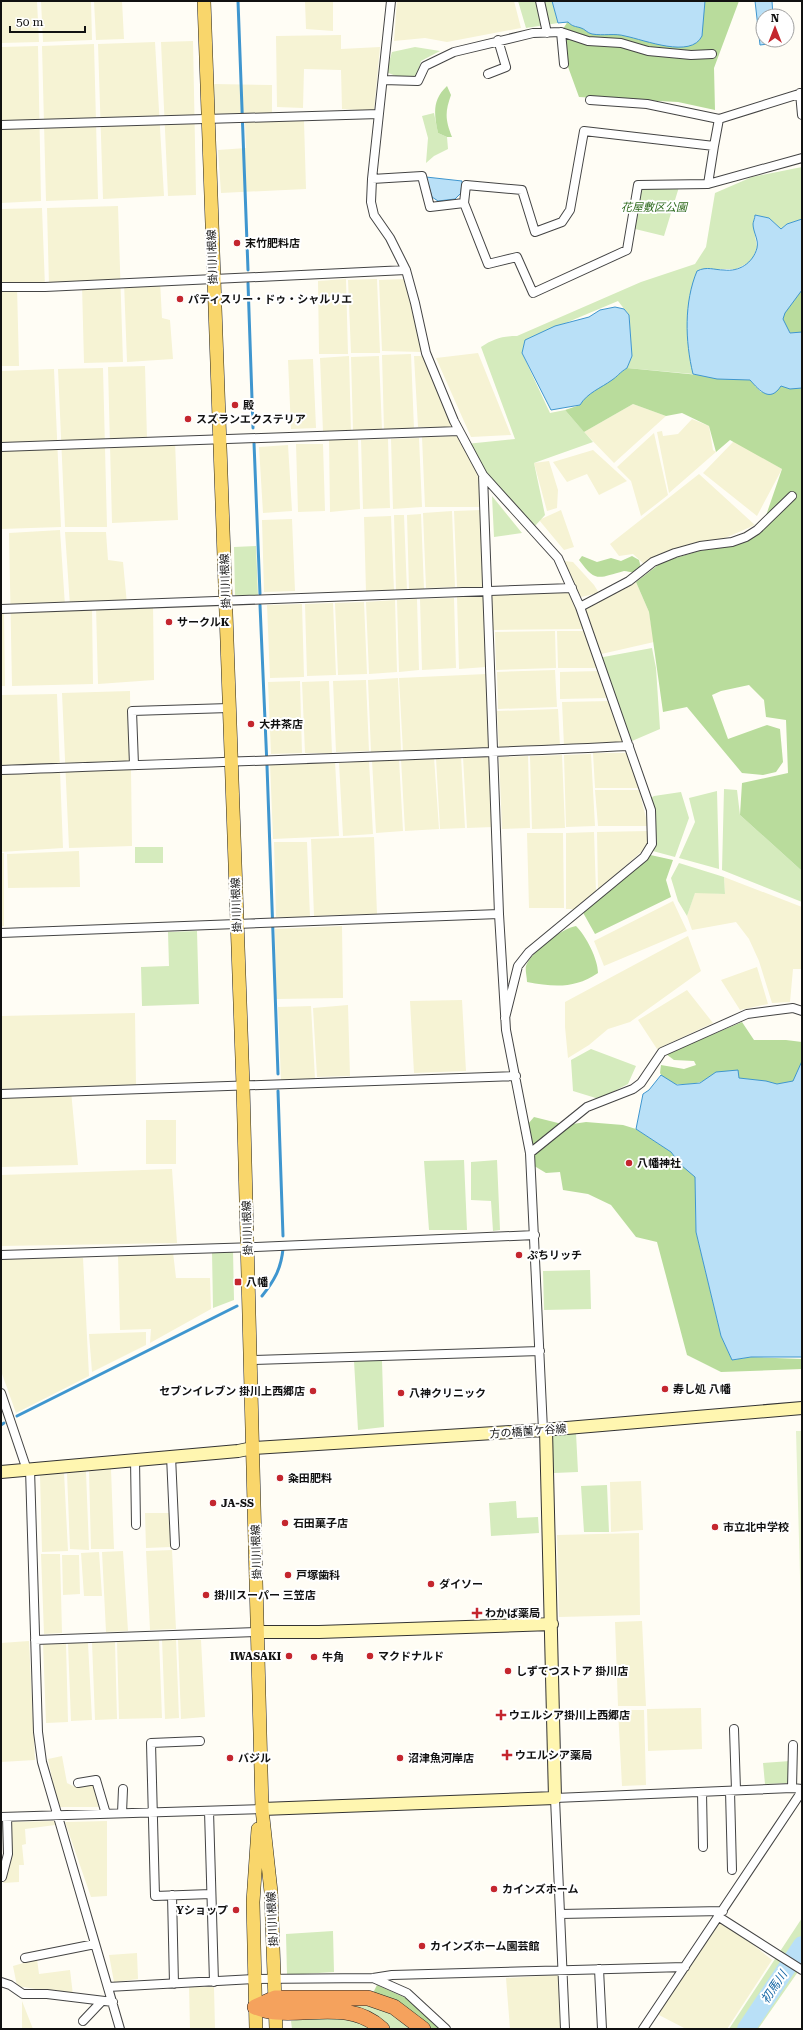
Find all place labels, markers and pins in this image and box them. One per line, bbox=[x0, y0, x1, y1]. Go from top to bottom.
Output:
place label: 末竹肥料店 bbox=[245, 237, 300, 250]
marker: 末竹肥料店 bbox=[232, 238, 242, 248]
place label: パティスリー・ドゥ・シャルリエ bbox=[188, 293, 352, 306]
marker: パティスリー・ドゥ・シャルリエ bbox=[175, 294, 185, 304]
place label: 殿 bbox=[243, 399, 254, 412]
marker: 殿 bbox=[230, 400, 240, 410]
place label: スズランエクステリア bbox=[196, 413, 306, 426]
marker: スズランエクステリア bbox=[183, 414, 193, 424]
place label: サークルK bbox=[177, 616, 230, 629]
marker: サークルK bbox=[164, 617, 174, 627]
place label: 大井茶店 bbox=[259, 718, 303, 731]
marker: 大井茶店 bbox=[246, 719, 256, 729]
place label: 八幡神社 bbox=[637, 1157, 681, 1170]
marker: 八幡神社 bbox=[624, 1158, 634, 1168]
place label: ぷちリッチ bbox=[527, 1249, 582, 1262]
marker: ぷちリッチ bbox=[514, 1250, 524, 1260]
place label: 八幡 bbox=[246, 1276, 268, 1289]
marker: 八幡 bbox=[233, 1277, 243, 1287]
place label: 寿し処 八幡 bbox=[673, 1383, 731, 1396]
marker: 寿し処 八幡 bbox=[660, 1384, 670, 1394]
place label: セブンイレブン 掛川上西郷店 bbox=[159, 1385, 305, 1398]
marker: セブンイレブン 掛川上西郷店 bbox=[308, 1386, 318, 1396]
place label: 八神クリニック bbox=[409, 1387, 486, 1400]
marker: 八神クリニック bbox=[396, 1388, 406, 1398]
place label: 粂田肥料 bbox=[288, 1472, 332, 1485]
marker: 粂田肥料 bbox=[275, 1473, 285, 1483]
place label: JA-SS bbox=[221, 1497, 254, 1510]
marker: JA-SS bbox=[208, 1498, 218, 1508]
place label: 石田菓子店 bbox=[293, 1517, 348, 1530]
marker: 石田菓子店 bbox=[280, 1518, 290, 1528]
place label: 市立北中学校 bbox=[723, 1521, 789, 1534]
marker: 市立北中学校 bbox=[710, 1522, 720, 1532]
place label: 戸塚歯科 bbox=[296, 1569, 340, 1582]
marker: 戸塚歯科 bbox=[283, 1570, 293, 1580]
place label: ダイソー bbox=[439, 1578, 483, 1591]
marker: ダイソー bbox=[426, 1579, 436, 1589]
place label: 掛川スーパー 三笠店 bbox=[214, 1589, 316, 1602]
marker: 掛川スーパー 三笠店 bbox=[201, 1590, 211, 1600]
place label: わかば薬局 bbox=[485, 1607, 540, 1620]
marker: わかば薬局 bbox=[472, 1608, 482, 1618]
place label: IWASAKI bbox=[230, 1650, 282, 1663]
place label: マクドナルド bbox=[378, 1650, 444, 1663]
marker: IWASAKI bbox=[284, 1651, 294, 1661]
place label: 牛角 bbox=[322, 1651, 344, 1664]
marker: マクドナルド bbox=[365, 1651, 375, 1661]
marker: 牛角 bbox=[309, 1652, 319, 1662]
place label: しずてつストア 掛川店 bbox=[516, 1665, 628, 1678]
marker: しずてつストア 掛川店 bbox=[503, 1666, 513, 1676]
place label: ウエルシア掛川上西郷店 bbox=[509, 1709, 630, 1722]
marker: ウエルシア掛川上西郷店 bbox=[496, 1710, 506, 1720]
place label: ウエルシア薬局 bbox=[515, 1749, 592, 1762]
marker: ウエルシア薬局 bbox=[502, 1750, 512, 1760]
place label: バジル bbox=[238, 1752, 271, 1765]
place label: 沼津魚河岸店 bbox=[408, 1752, 474, 1765]
marker: バジル bbox=[225, 1753, 235, 1763]
marker: 沼津魚河岸店 bbox=[395, 1753, 405, 1763]
place label: カインズホーム bbox=[502, 1883, 578, 1896]
marker: カインズホーム bbox=[489, 1884, 499, 1894]
place label: Yショップ bbox=[176, 1904, 228, 1917]
marker: Yショップ bbox=[231, 1905, 241, 1915]
place label: カインズホーム園芸館 bbox=[430, 1940, 539, 1953]
marker: カインズホーム園芸館 bbox=[417, 1941, 427, 1951]

